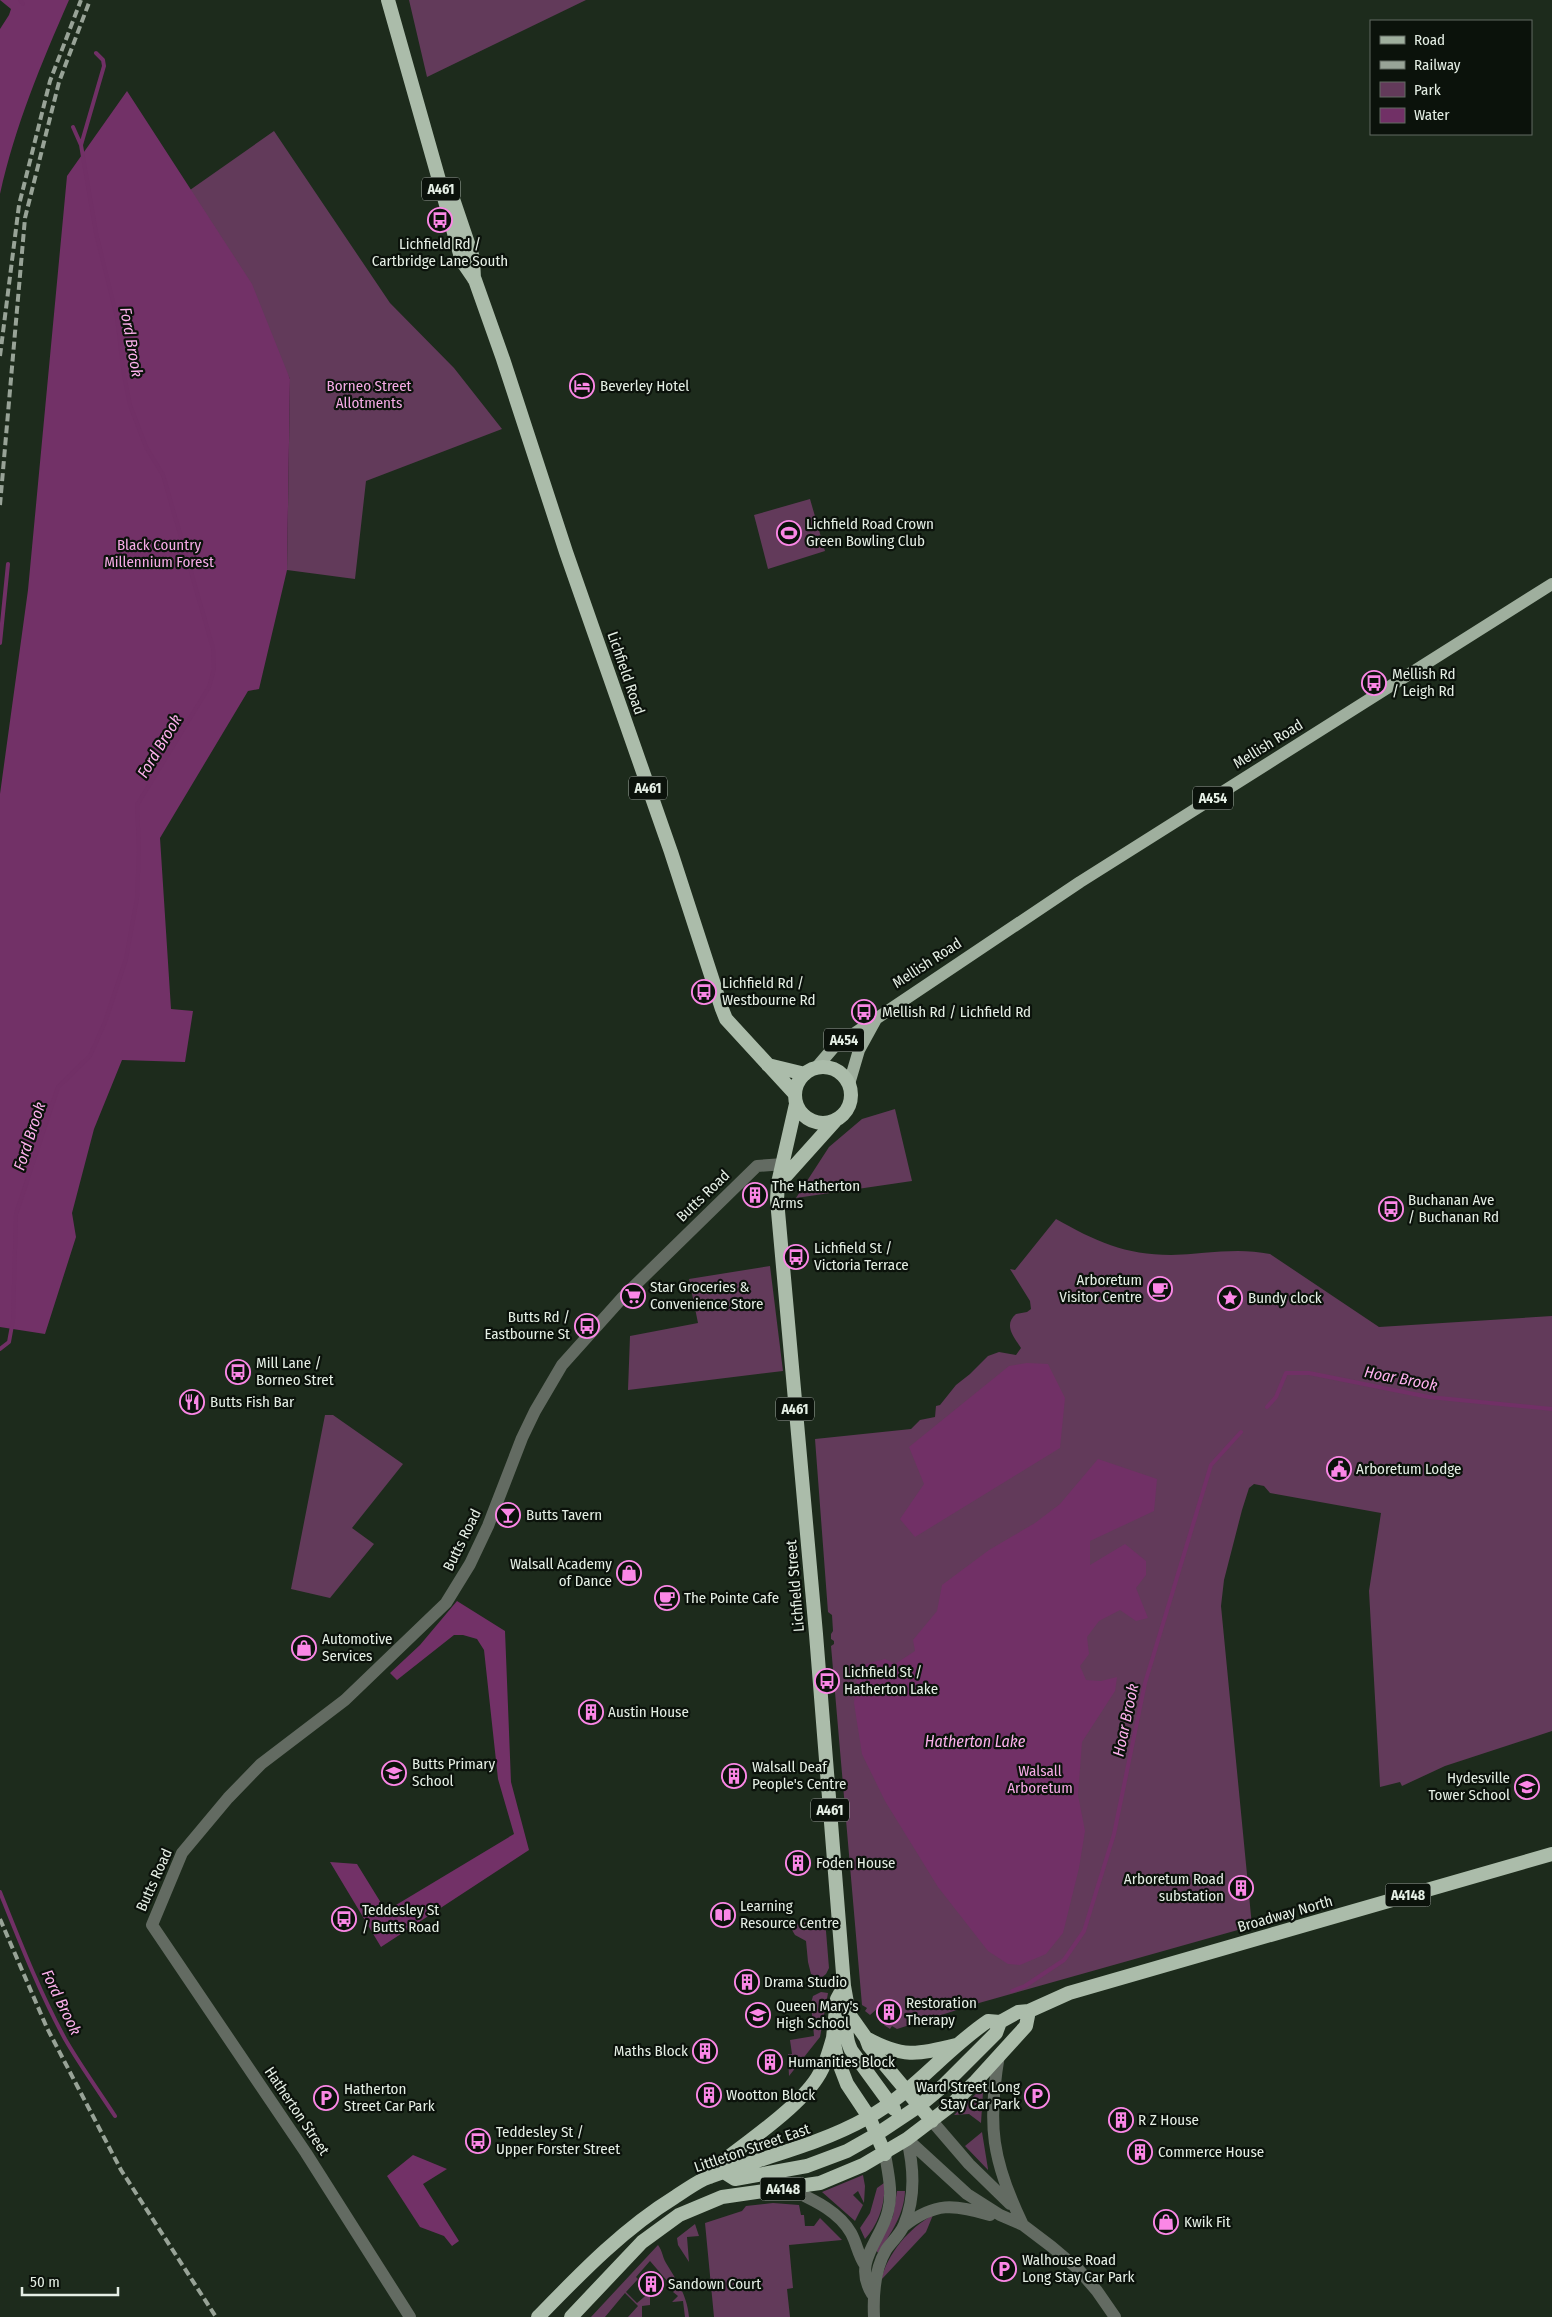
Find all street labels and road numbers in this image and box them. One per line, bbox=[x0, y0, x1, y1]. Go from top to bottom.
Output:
road number: A461 bbox=[422, 178, 460, 200]
street label: Lichfield Road bbox=[603, 629, 649, 717]
street label: Mellish Road bbox=[1230, 716, 1306, 772]
road number: A461 bbox=[629, 776, 667, 800]
road number: A454 bbox=[1193, 786, 1233, 810]
street label: Mellish Road bbox=[889, 934, 965, 992]
road number: A454 bbox=[824, 1028, 864, 1052]
street label: Butts Road bbox=[673, 1166, 733, 1226]
road number: A461 bbox=[776, 1398, 814, 1420]
street label: Butts Road bbox=[439, 1506, 485, 1574]
street label: Lichfield Street bbox=[782, 1539, 808, 1633]
road number: A461 bbox=[811, 1798, 849, 1822]
street label: Butts Road bbox=[132, 1846, 176, 1914]
road number: A4148 bbox=[1386, 1884, 1430, 1906]
street label: Broadway North bbox=[1235, 1892, 1335, 1936]
street label: Hatherton Street bbox=[261, 2063, 333, 2159]
street label: Littleton Street East bbox=[692, 2120, 812, 2176]
road number: A4148 bbox=[760, 2178, 806, 2200]

